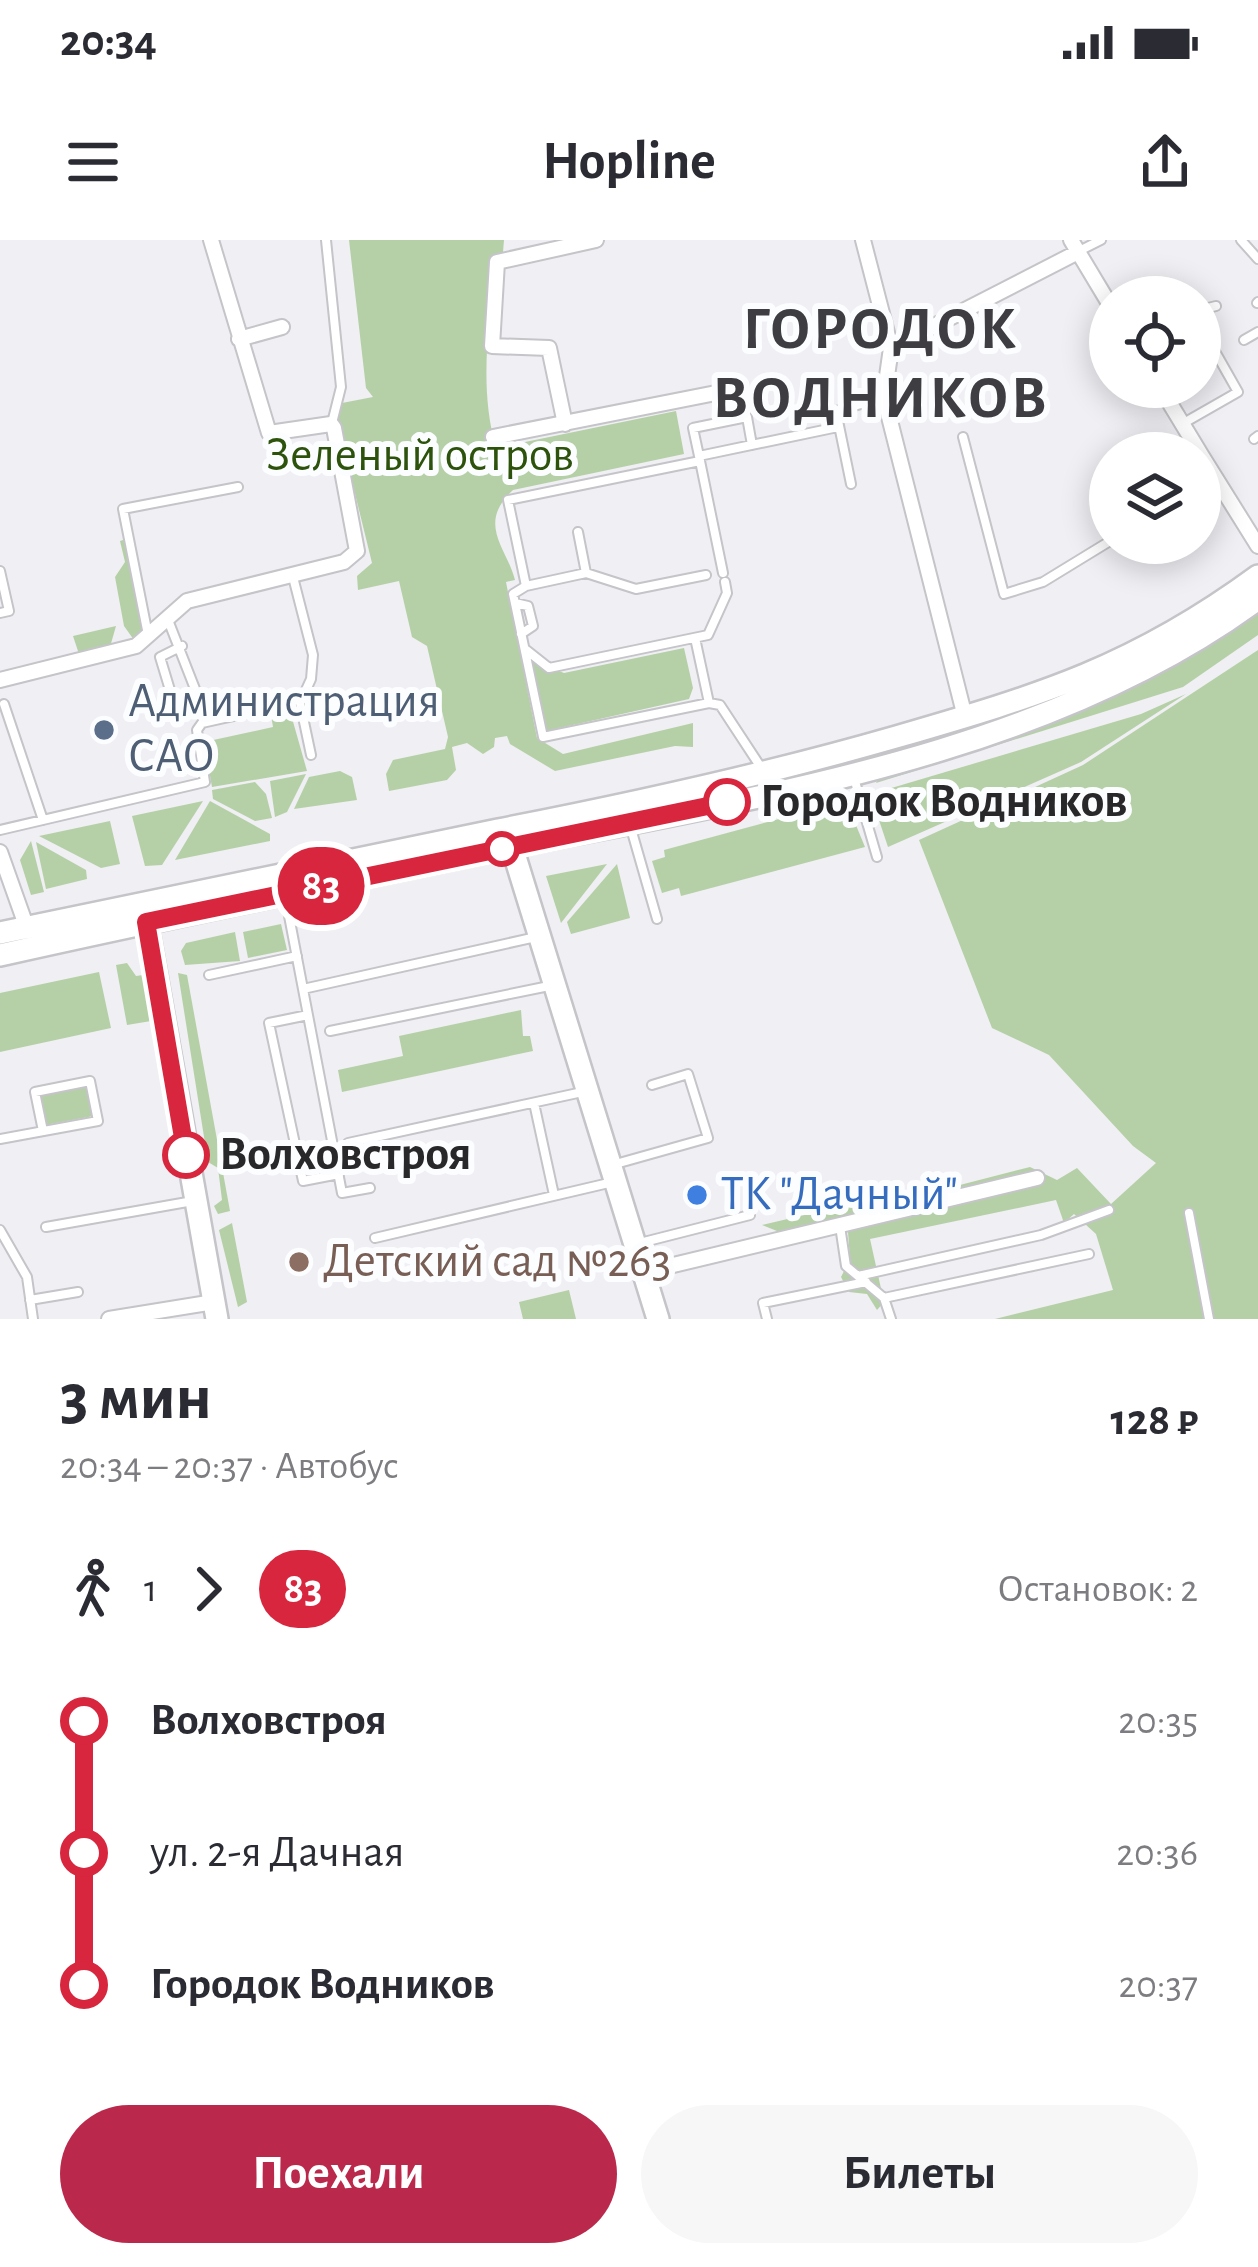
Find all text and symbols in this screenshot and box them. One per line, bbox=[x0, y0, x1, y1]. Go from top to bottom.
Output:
text: 20:34 bbox=[60, 19, 157, 64]
icon: menu bbox=[60, 129, 126, 195]
icon: share bbox=[1132, 129, 1198, 195]
text: Hopline bbox=[542, 135, 716, 189]
map controls bbox=[1089, 276, 1221, 564]
button: locate bbox=[1089, 276, 1221, 408]
district label: ГОРОДОК ВОДНИКОВ bbox=[712, 300, 1050, 429]
park label: Зеленый остров bbox=[266, 432, 574, 480]
button: layers bbox=[1089, 432, 1221, 564]
place label: Администрация САО bbox=[128, 678, 440, 781]
marker: Администрация САО bbox=[91, 717, 117, 743]
place label: Городок Водников bbox=[760, 778, 1127, 826]
marker: Городок Водников bbox=[705, 780, 749, 824]
unlabelled marker bbox=[486, 833, 518, 865]
line badge: 83 bbox=[267, 847, 375, 925]
text: 83 bbox=[302, 865, 340, 907]
place label: Волховстроя bbox=[219, 1131, 472, 1179]
marker: Волховстроя bbox=[164, 1133, 208, 1177]
place label: ТК "Дачный" bbox=[721, 1171, 958, 1219]
marker: ТК "Дачный" bbox=[684, 1182, 710, 1208]
place label: Детский сад №263 bbox=[323, 1238, 671, 1286]
marker: Детский сад №263 bbox=[286, 1249, 312, 1275]
text: 3 мин bbox=[60, 1365, 212, 1431]
text: 128 ₽ bbox=[1111, 1398, 1198, 1443]
text: 20:34 – 20:37 · Автобус bbox=[60, 1447, 399, 1486]
icon: walk bbox=[60, 1556, 126, 1622]
icon: forward bbox=[175, 1556, 241, 1622]
text: 83 bbox=[283, 1568, 322, 1610]
text: 1 bbox=[144, 1570, 157, 1609]
text: Остановок: 2 bbox=[998, 1570, 1198, 1609]
text: Волховстроя bbox=[150, 1698, 387, 1743]
text: 20:35 bbox=[1118, 1702, 1198, 1741]
text: ул. 2-я Дачная bbox=[150, 1830, 405, 1875]
text: 20:36 bbox=[1116, 1834, 1198, 1873]
text: Городок Водников bbox=[150, 1962, 494, 2007]
text: 20:37 bbox=[1118, 1966, 1198, 2005]
button: Поехали bbox=[60, 2105, 617, 2243]
button: Билеты bbox=[641, 2105, 1198, 2243]

